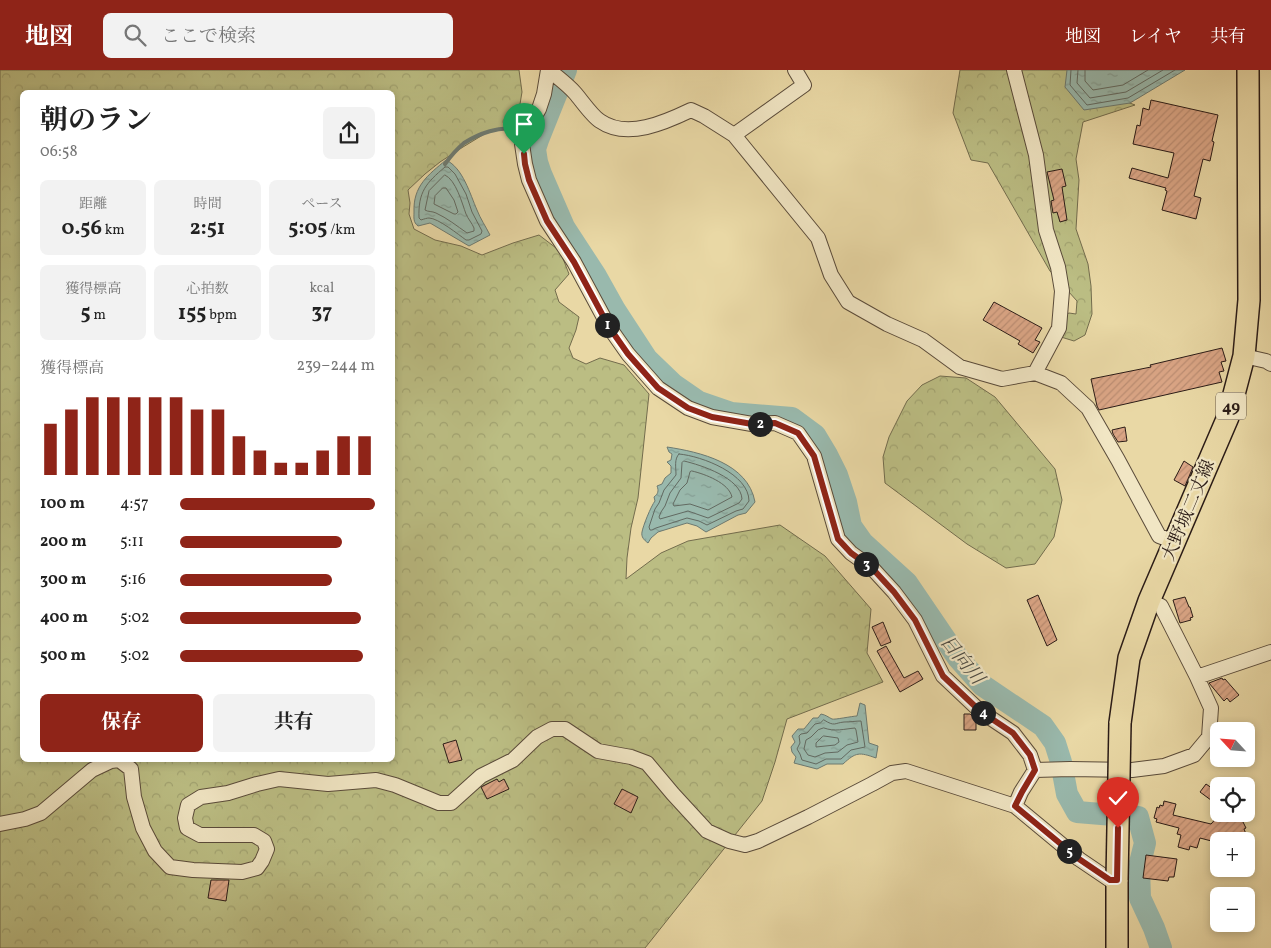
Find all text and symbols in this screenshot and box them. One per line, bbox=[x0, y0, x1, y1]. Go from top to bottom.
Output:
search box bbox=[103, 13, 453, 58]
text: 地図 bbox=[25, 21, 73, 55]
icon: search bbox=[121, 21, 149, 49]
text: ここで検索 bbox=[161, 24, 256, 50]
text: 地図 bbox=[1065, 25, 1101, 50]
text: レイヤ bbox=[1129, 25, 1182, 50]
text: 共有 bbox=[1210, 25, 1246, 50]
text: 朝のラン bbox=[40, 102, 152, 141]
pin bbox=[503, 103, 545, 154]
button: share bbox=[323, 107, 375, 159]
icon: arrive bbox=[510, 110, 538, 138]
text: 06:58 bbox=[40, 141, 78, 163]
text: 距離 bbox=[79, 195, 107, 214]
text: 時間 bbox=[193, 195, 221, 214]
text: ペース bbox=[301, 195, 342, 214]
text: 0.56 bbox=[62, 214, 102, 243]
text: 2:51 bbox=[190, 214, 225, 243]
text: 5:05 bbox=[288, 214, 327, 243]
text: km bbox=[102, 221, 125, 240]
text: /km bbox=[327, 221, 355, 240]
text: kcal bbox=[309, 279, 334, 298]
text: 獲得標高 bbox=[65, 280, 121, 299]
text: 心拍数 bbox=[186, 280, 228, 299]
text: 37 bbox=[311, 298, 332, 327]
text: 5 bbox=[81, 299, 91, 328]
text: 155 bbox=[178, 299, 206, 328]
text: m bbox=[91, 306, 106, 325]
text: bpm bbox=[206, 306, 237, 325]
pin: 1 bbox=[594, 312, 620, 338]
text: 1 bbox=[605, 316, 610, 335]
text: 239–244 m bbox=[297, 355, 375, 377]
text: 獲得標高 bbox=[40, 358, 104, 380]
road number: 49 bbox=[1216, 392, 1246, 420]
pin: 2 bbox=[748, 412, 772, 436]
text: 2 bbox=[757, 415, 764, 434]
street label: 大野城二丈線 bbox=[1157, 456, 1222, 565]
text: 100 m bbox=[40, 493, 85, 515]
text: 4:57 bbox=[120, 493, 149, 515]
text: 200 m bbox=[40, 531, 87, 553]
text: 5:11 bbox=[120, 531, 144, 553]
pin: 3 bbox=[854, 552, 878, 576]
text: 3 bbox=[863, 555, 870, 574]
text: 300 m bbox=[40, 569, 86, 591]
text: 5:16 bbox=[120, 569, 146, 591]
text: 400 m bbox=[40, 607, 88, 629]
text: 5:02 bbox=[120, 607, 150, 629]
water label: 日向川 bbox=[933, 630, 991, 692]
text: 500 m bbox=[40, 645, 86, 667]
text: 5:02 bbox=[120, 645, 150, 667]
button: 保存 bbox=[40, 694, 203, 752]
button: 共有 bbox=[213, 694, 375, 752]
pin: 4 bbox=[970, 700, 996, 726]
text: 4 bbox=[979, 704, 988, 723]
north arrow bbox=[1210, 722, 1255, 768]
map controls bbox=[1210, 722, 1255, 932]
pin bbox=[1097, 777, 1139, 828]
button: locate bbox=[1210, 777, 1255, 822]
icon: check bbox=[1104, 784, 1132, 812]
button: + bbox=[1210, 832, 1255, 877]
pin: 5 bbox=[1056, 838, 1082, 864]
text: 5 bbox=[1066, 842, 1073, 861]
button: − bbox=[1210, 887, 1255, 932]

